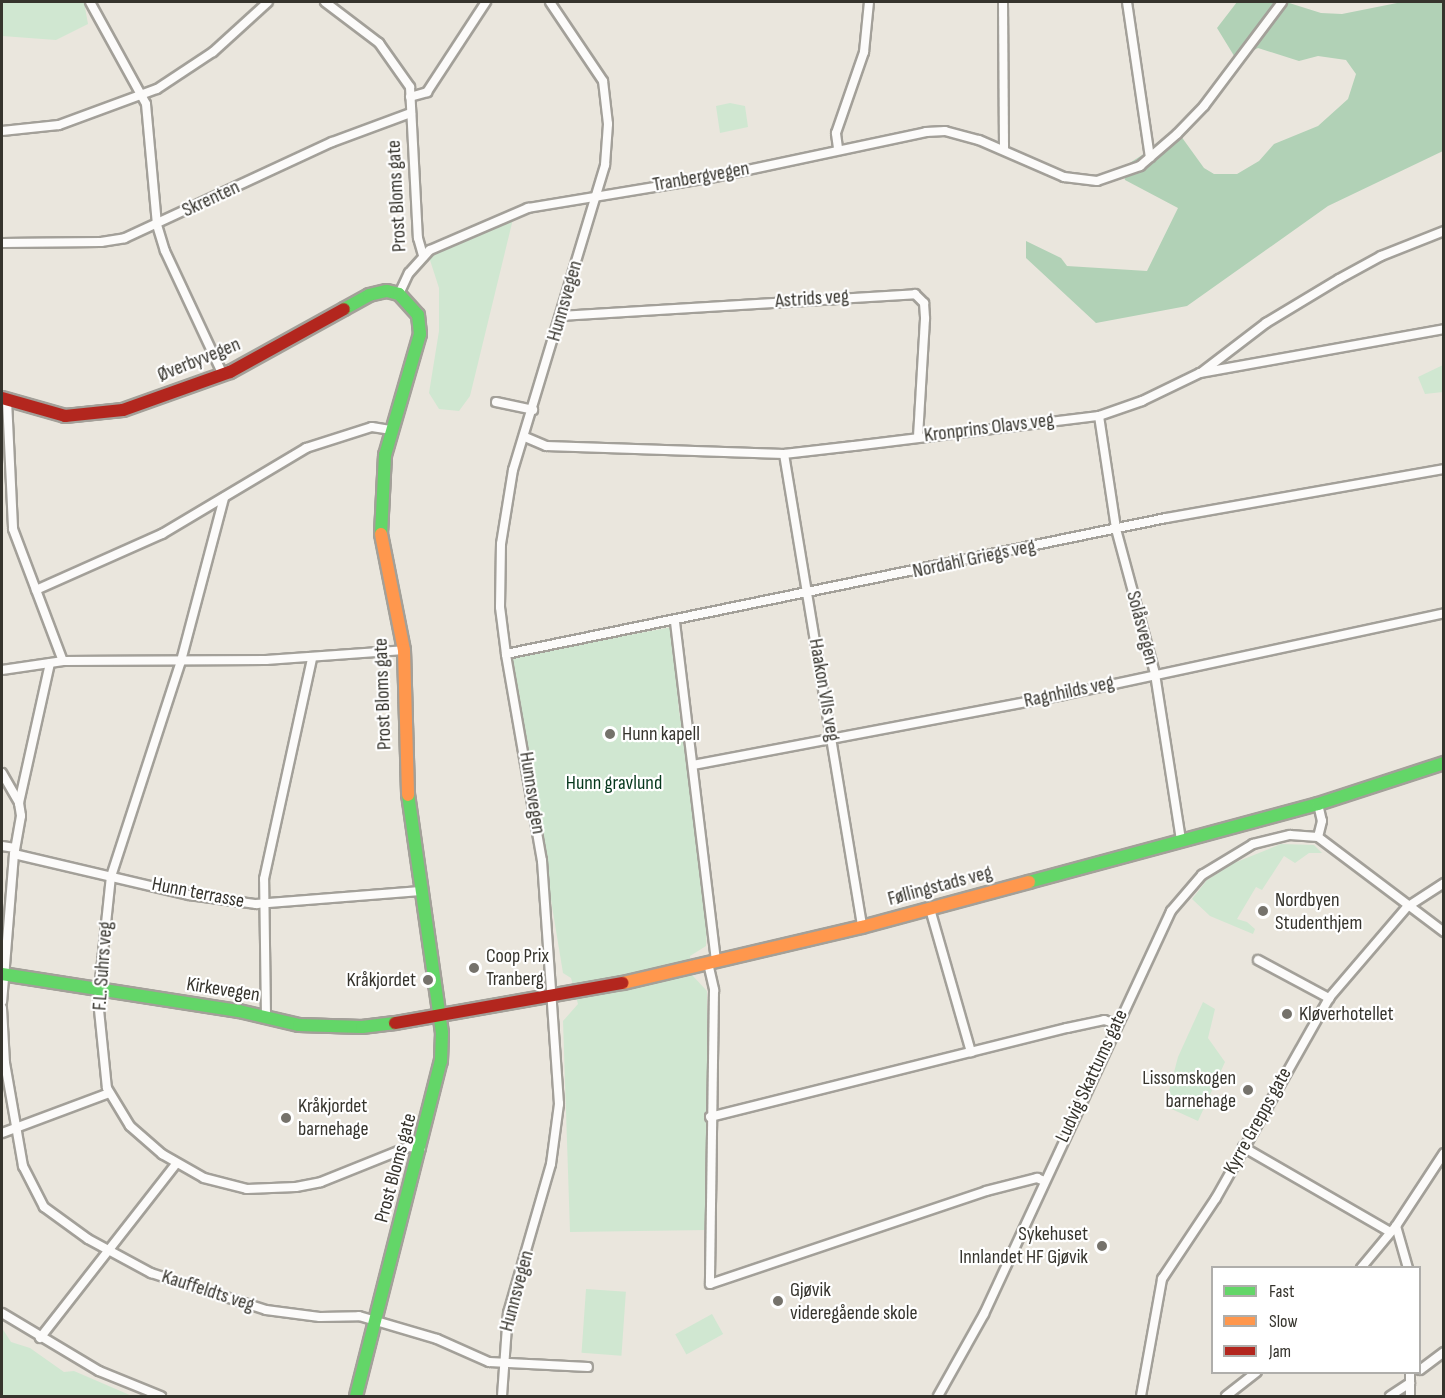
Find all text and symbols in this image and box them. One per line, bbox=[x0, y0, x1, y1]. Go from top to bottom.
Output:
street label: Prost Bloms gate bbox=[382, 139, 412, 253]
street label: Tranbergvegen bbox=[651, 157, 751, 197]
street label: Skrenten bbox=[178, 175, 244, 223]
street label: Hunnsvegen bbox=[542, 258, 588, 344]
street label: Astrids veg bbox=[774, 284, 850, 314]
street label: Øverbyvegen bbox=[154, 333, 244, 387]
street label: Kronprins Olavs veg bbox=[923, 408, 1055, 448]
street label: Nordahl Griegs veg bbox=[910, 534, 1038, 584]
street label: Solåsvegen bbox=[1121, 588, 1163, 668]
street label: Haakon VIIs veg bbox=[803, 637, 845, 743]
street label: Prost Bloms gate bbox=[369, 638, 397, 750]
street label: Ragnhilds veg bbox=[1022, 671, 1116, 713]
place label: Hunn kapell bbox=[622, 722, 700, 746]
marker: Hunn kapell bbox=[603, 727, 617, 741]
street label: Hunnsvegen bbox=[514, 750, 550, 836]
park label: Hunn gravlund bbox=[566, 771, 662, 795]
street label: Føllingstads veg bbox=[885, 861, 995, 911]
street label: Hunn terrasse bbox=[150, 872, 246, 914]
place label: Nordbyen Studenthjem bbox=[1275, 888, 1362, 935]
marker: Nordbyen Studenthjem bbox=[1256, 904, 1270, 918]
street label: F.L. Suhrs veg bbox=[88, 921, 118, 1011]
place label: Coop Prix Tranberg bbox=[486, 945, 549, 992]
marker: Coop Prix Tranberg bbox=[467, 961, 481, 975]
place label: Kråkjordet bbox=[347, 968, 416, 992]
street label: Kirkevegen bbox=[185, 972, 261, 1008]
marker: Kråkjordet bbox=[421, 973, 435, 987]
place label: Kløverhotellet bbox=[1299, 1002, 1394, 1026]
street label: Ludvig Skattums gate bbox=[1051, 1006, 1133, 1146]
marker: Kløverhotellet bbox=[1280, 1007, 1294, 1021]
street label: Kyrre Grepps gate bbox=[1219, 1063, 1297, 1179]
place label: Lissomskogen barnehage bbox=[1142, 1066, 1236, 1113]
marker: Lissomskogen barnehage bbox=[1241, 1083, 1255, 1097]
place label: Kråkjordet barnehage bbox=[298, 1094, 369, 1141]
marker: Kråkjordet barnehage bbox=[279, 1111, 293, 1125]
street label: Prost Bloms gate bbox=[370, 1111, 422, 1225]
place label: Sykehuset Innlandet HF Gjøvik bbox=[959, 1222, 1088, 1269]
marker: Sykehuset Innlandet HF Gjøvik bbox=[1093, 1237, 1111, 1255]
street label: Hunnsvegen bbox=[495, 1248, 539, 1334]
street label: Kauffeldts veg bbox=[159, 1265, 257, 1317]
legend bbox=[1211, 1266, 1421, 1374]
place label: Gjøvik videregående skole bbox=[790, 1278, 917, 1325]
text: Fast bbox=[1269, 1281, 1294, 1302]
marker: Gjøvik videregående skole bbox=[771, 1294, 785, 1308]
text: Slow bbox=[1269, 1311, 1298, 1332]
text: Jam bbox=[1269, 1341, 1291, 1362]

